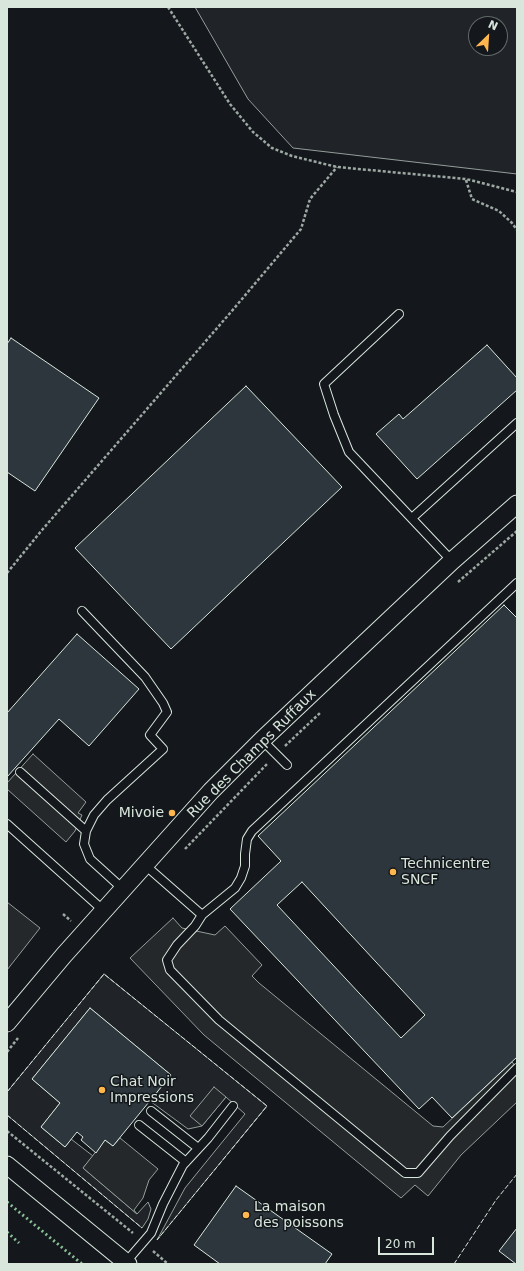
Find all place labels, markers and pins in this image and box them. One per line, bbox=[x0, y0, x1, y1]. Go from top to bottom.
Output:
place label: Mivoie bbox=[119, 805, 164, 821]
marker: Mivoie bbox=[167, 808, 177, 818]
place label: Technicentre SNCF bbox=[401, 856, 490, 888]
marker: Technicentre SNCF bbox=[388, 867, 398, 877]
place label: Chat Noir Impressions bbox=[110, 1074, 194, 1106]
marker: Chat Noir Impressions bbox=[97, 1085, 107, 1095]
place label: La maison des poissons bbox=[254, 1199, 344, 1232]
marker: La maison des poissons bbox=[241, 1210, 251, 1220]

